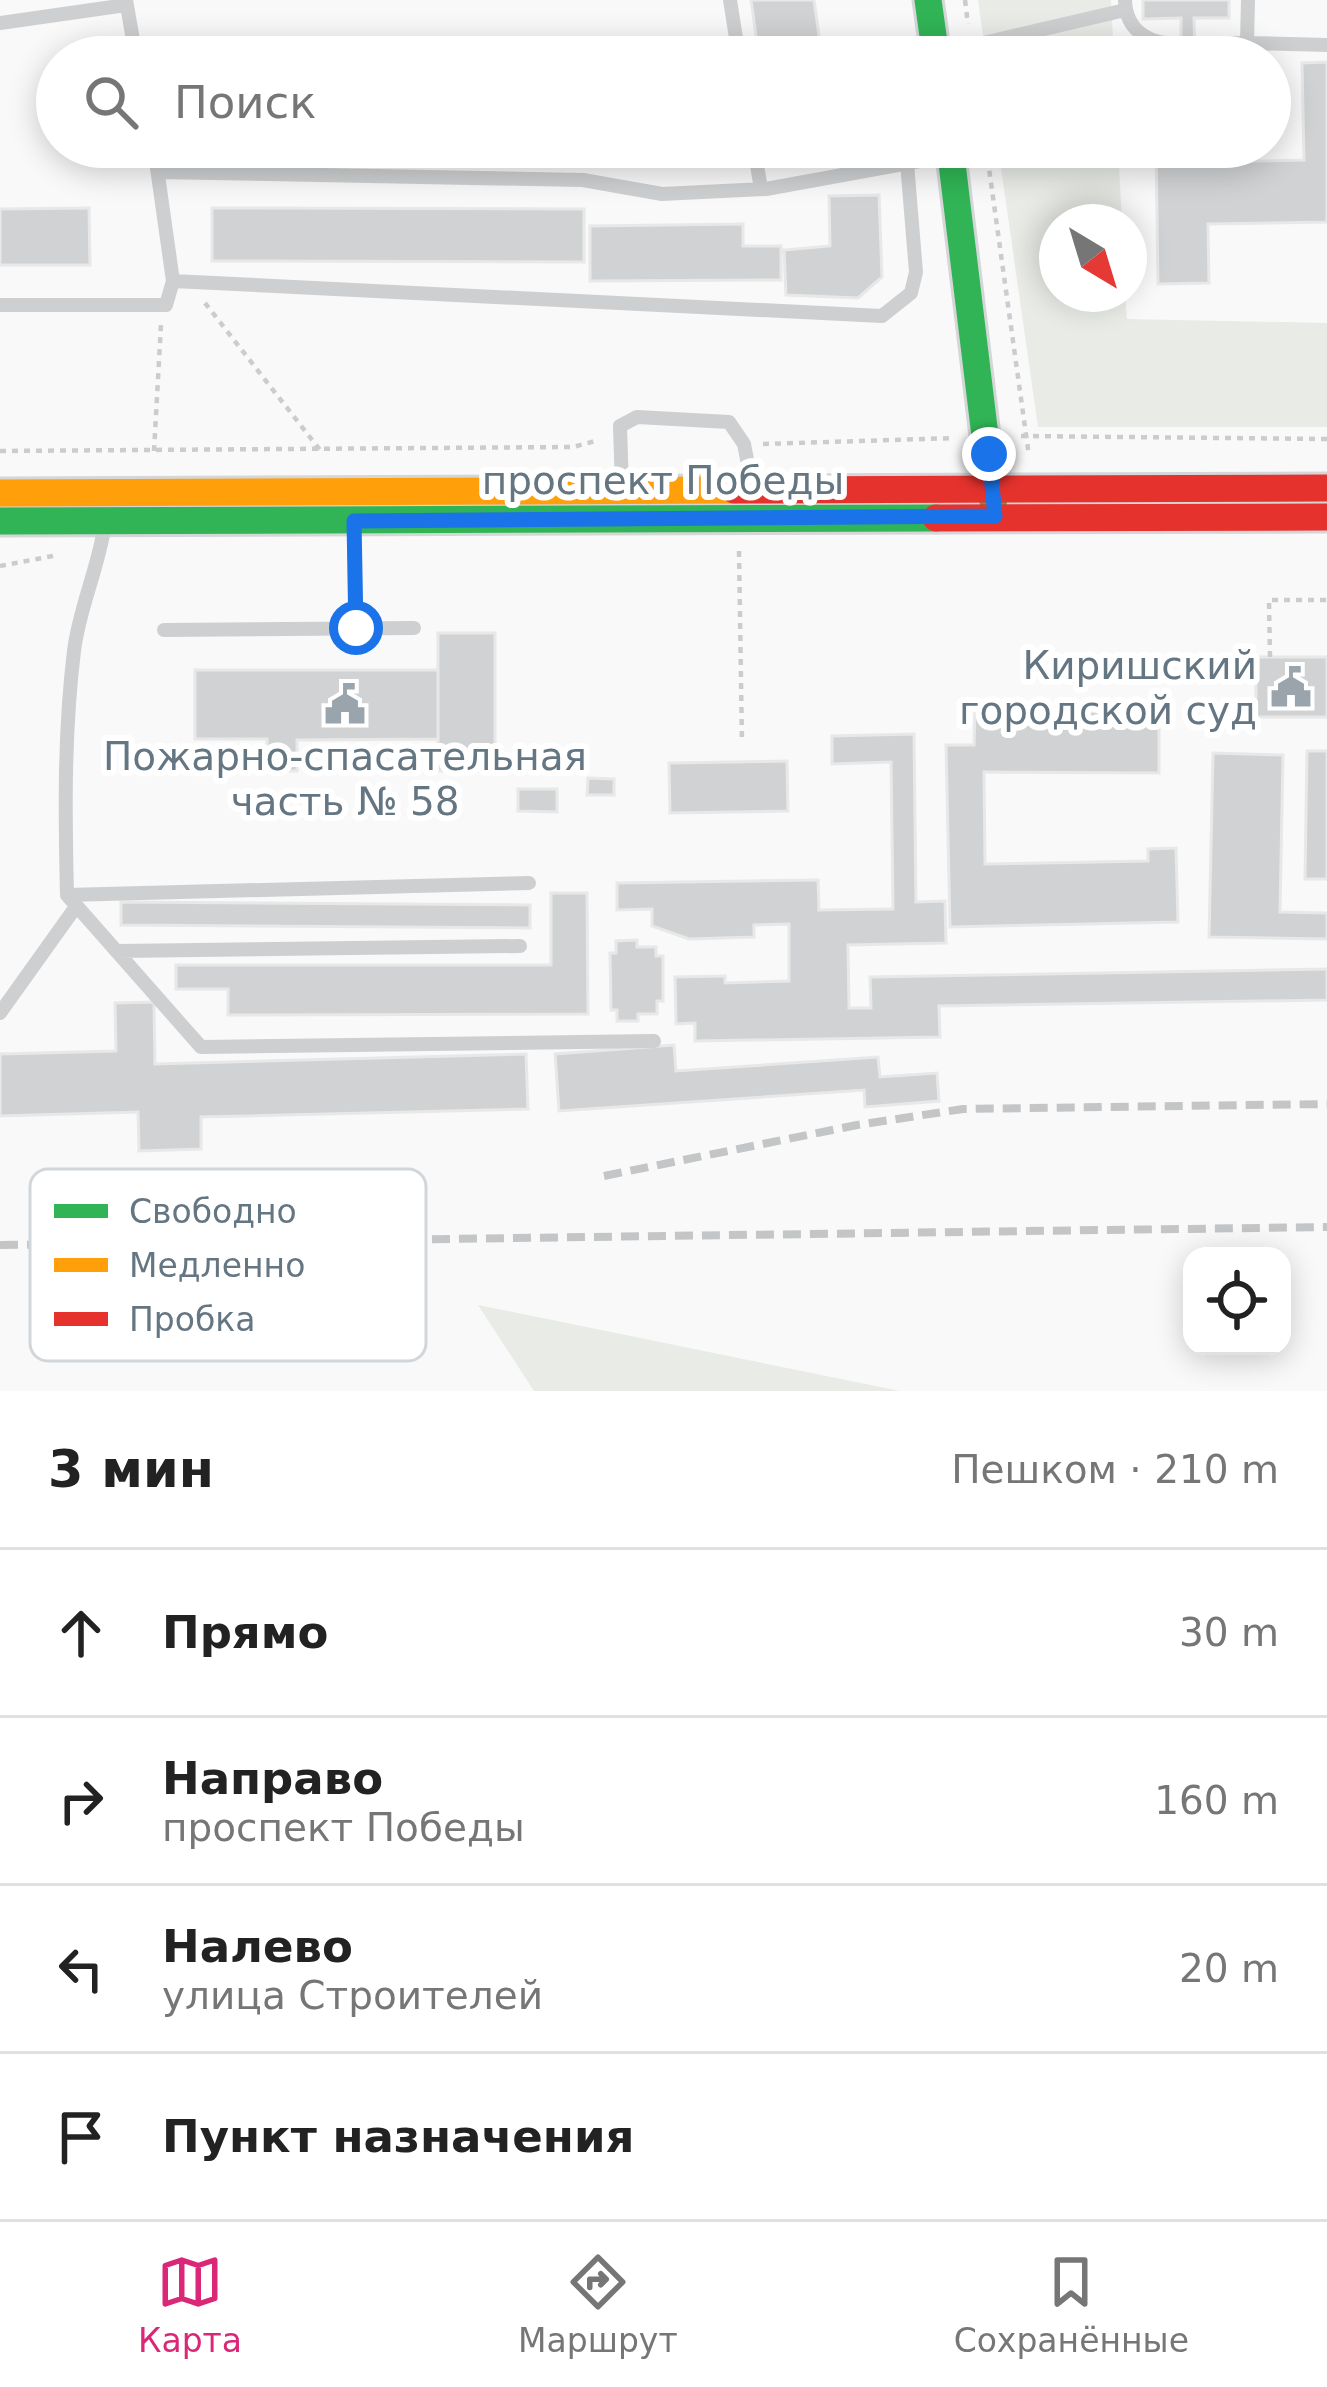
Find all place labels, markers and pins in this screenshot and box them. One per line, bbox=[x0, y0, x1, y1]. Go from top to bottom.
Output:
place label: Киришский городской суд bbox=[959, 643, 1257, 733]
public building icon: Киришский городской суд bbox=[1268, 664, 1314, 710]
public building icon: Пожарно-спасательная часть № 58 bbox=[322, 681, 368, 727]
place label: Пожарно-спасательная часть № 58 bbox=[103, 734, 587, 824]

